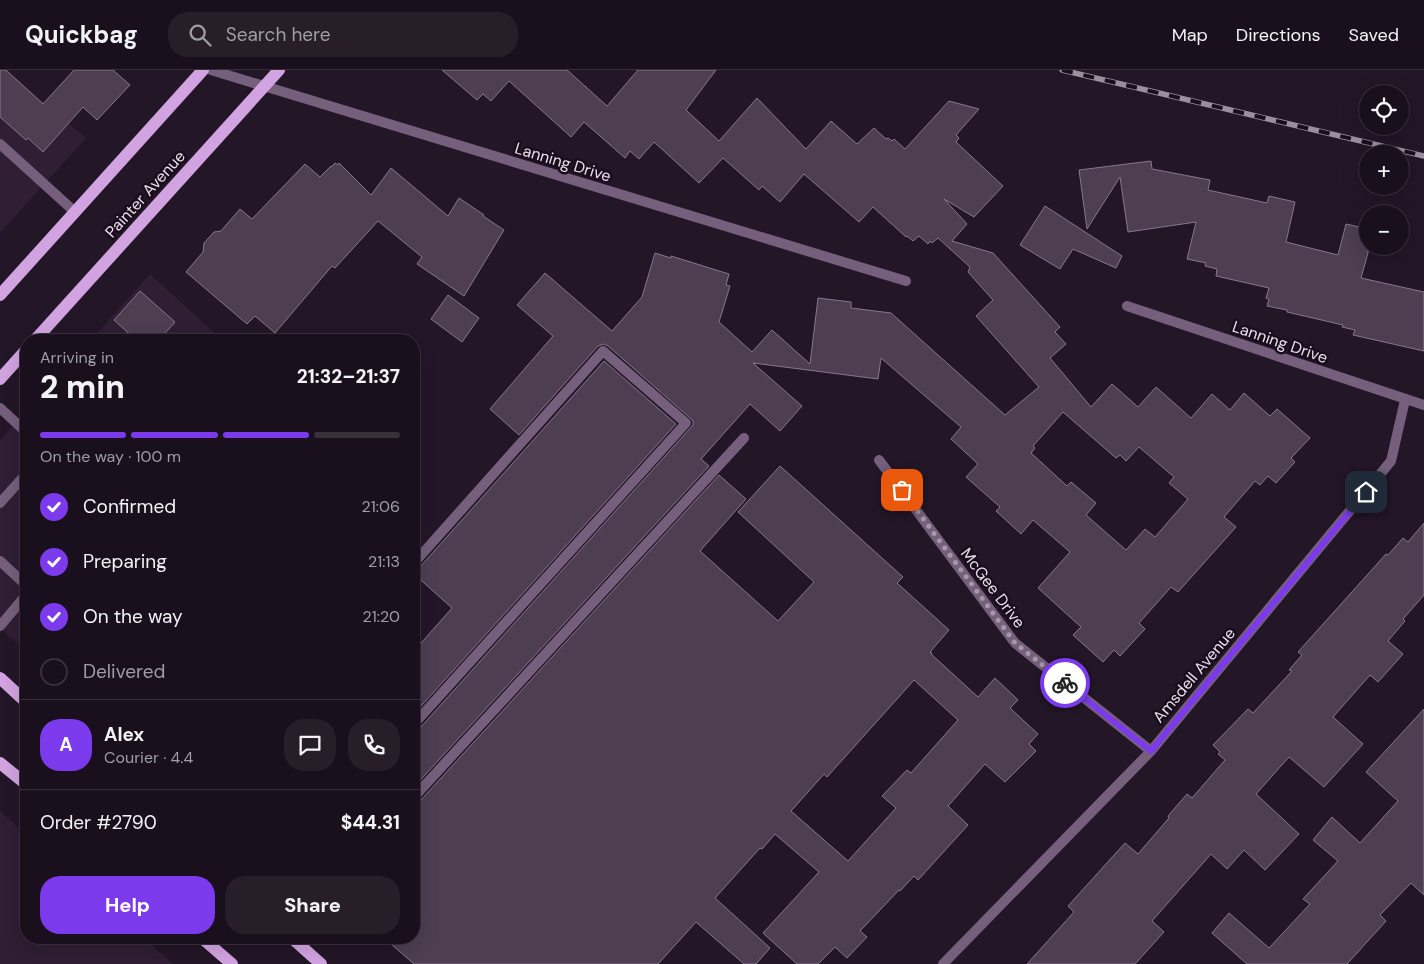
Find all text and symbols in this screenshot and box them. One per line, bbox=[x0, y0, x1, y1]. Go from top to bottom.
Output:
search box bbox=[168, 12, 518, 57]
text: Quickbag bbox=[25, 19, 138, 50]
icon: search bbox=[186, 21, 214, 49]
text: Search here bbox=[226, 22, 331, 47]
text: Map bbox=[1172, 23, 1208, 47]
text: Directions bbox=[1236, 23, 1321, 47]
text: Saved bbox=[1349, 23, 1399, 47]
map controls bbox=[1359, 85, 1409, 255]
button: locate bbox=[1359, 85, 1409, 135]
street label: Lanning Drive bbox=[512, 137, 614, 187]
button: + bbox=[1359, 145, 1409, 195]
street label: Painter Avenue bbox=[100, 146, 190, 242]
button: − bbox=[1359, 205, 1409, 255]
street label: Lanning Drive bbox=[1229, 316, 1331, 368]
text: Arriving in bbox=[40, 347, 114, 368]
text: 21:32–21:37 bbox=[297, 364, 400, 389]
text: 2 min bbox=[40, 366, 125, 408]
text: On the way · 100 m bbox=[40, 446, 181, 467]
pin bbox=[881, 469, 923, 511]
pin bbox=[1345, 471, 1387, 513]
icon: bag bbox=[888, 476, 916, 504]
icon: home bbox=[1352, 478, 1380, 506]
icon: check bbox=[40, 493, 68, 521]
text: Confirmed bbox=[83, 494, 176, 519]
text: 21:06 bbox=[362, 496, 400, 517]
street label: McGee Drive bbox=[956, 544, 1030, 632]
icon: check bbox=[40, 548, 68, 576]
text: Preparing bbox=[83, 549, 167, 574]
text: 21:13 bbox=[368, 551, 400, 572]
icon: check bbox=[40, 603, 68, 631]
text: On the way bbox=[83, 604, 183, 629]
text: 21:20 bbox=[363, 606, 400, 627]
street label: Amsdell Avenue bbox=[1148, 623, 1240, 727]
courier bbox=[1040, 658, 1090, 708]
text: Delivered bbox=[83, 659, 165, 684]
icon: bike bbox=[1051, 669, 1079, 697]
button: chat bbox=[284, 719, 336, 771]
button: phone bbox=[348, 719, 400, 771]
text: Alex bbox=[104, 722, 144, 747]
text: A bbox=[59, 732, 73, 757]
text: Courier · 4.4 bbox=[104, 747, 193, 768]
text: Order #2790 bbox=[40, 810, 157, 835]
text: $44.31 bbox=[341, 810, 400, 835]
button: Help bbox=[40, 876, 215, 934]
button: Share bbox=[225, 876, 400, 934]

